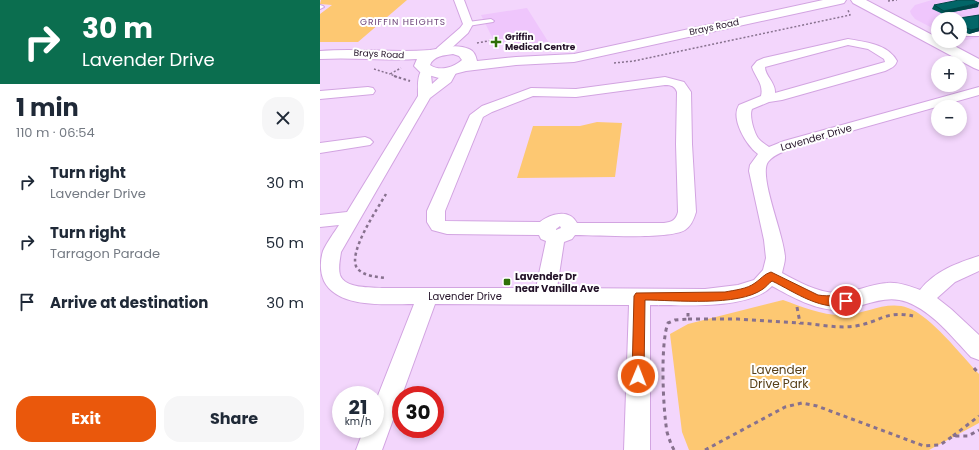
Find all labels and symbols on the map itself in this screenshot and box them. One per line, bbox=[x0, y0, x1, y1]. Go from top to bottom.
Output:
district label: GRIFFIN HEIGHTS bbox=[360, 16, 446, 28]
street label: Brays Road bbox=[688, 16, 740, 38]
place label: Griffin Medical Centre bbox=[505, 31, 576, 53]
marker: Griffin Medical Centre bbox=[490, 36, 502, 48]
street label: Brays Road bbox=[353, 47, 405, 61]
street label: Lavender Drive bbox=[779, 120, 854, 155]
place label: Lavender Dr near Vanilla Ave bbox=[515, 269, 599, 296]
marker: Lavender Dr near Vanilla Ave bbox=[502, 277, 512, 287]
pin bbox=[829, 284, 863, 318]
street label: Lavender Drive bbox=[428, 289, 502, 304]
position arrow bbox=[617, 355, 659, 397]
park label: Lavender Drive Park bbox=[749, 361, 809, 392]
speed limit sign: 30 bbox=[392, 386, 444, 438]

